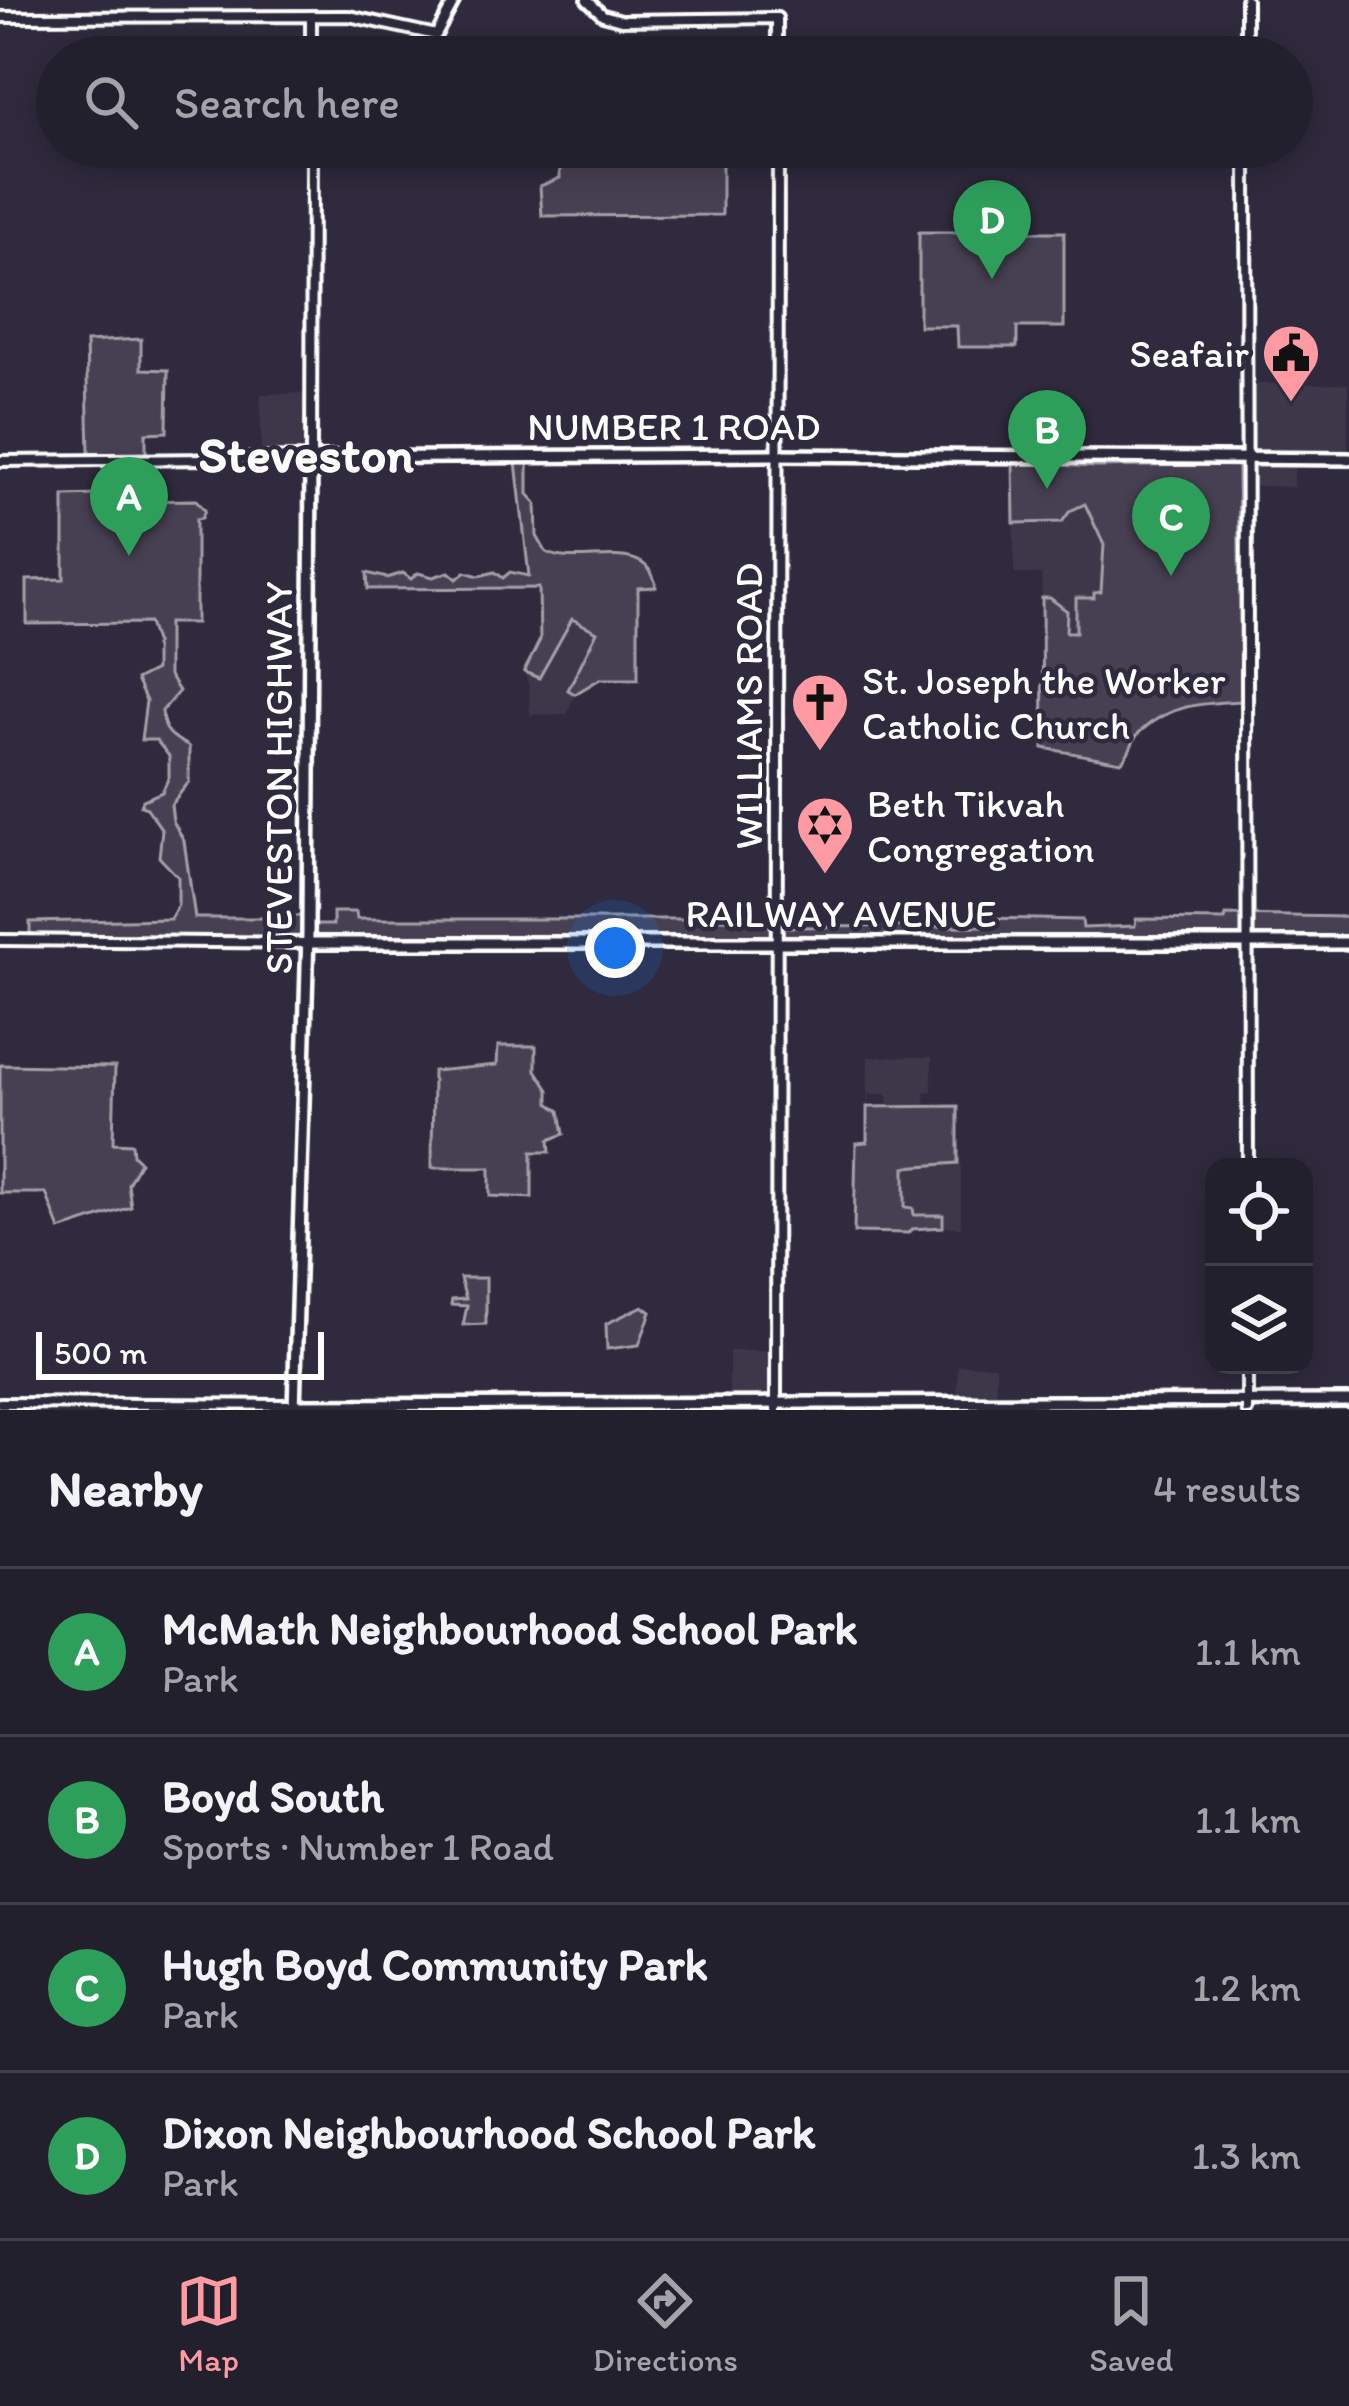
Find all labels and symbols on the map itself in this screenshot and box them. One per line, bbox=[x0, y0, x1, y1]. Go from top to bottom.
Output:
pin: D bbox=[953, 180, 1031, 279]
public building icon: Seafair bbox=[1260, 322, 1322, 404]
place label: Seafair bbox=[1130, 330, 1249, 377]
pin: B bbox=[1008, 390, 1086, 489]
street label: NUMBER 1 ROAD bbox=[527, 403, 821, 450]
district label: Steveston bbox=[198, 424, 414, 485]
pin: A bbox=[90, 457, 168, 556]
pin: C bbox=[1132, 477, 1210, 576]
street label: WILLIAMS ROAD bbox=[725, 563, 772, 849]
street label: STEVESTON HIGHWAY bbox=[255, 581, 302, 975]
place label: St. Joseph the Worker Catholic Church bbox=[862, 657, 1226, 749]
church icon: St. Joseph the Worker Catholic Church bbox=[789, 671, 851, 753]
place label: Beth Tikvah Congregation bbox=[867, 780, 1095, 872]
synagogue icon: Beth Tikvah Congregation bbox=[794, 794, 856, 876]
street label: RAILWAY AVENUE bbox=[685, 890, 997, 937]
your location bbox=[585, 918, 645, 978]
scale bar bbox=[36, 1326, 324, 1379]

